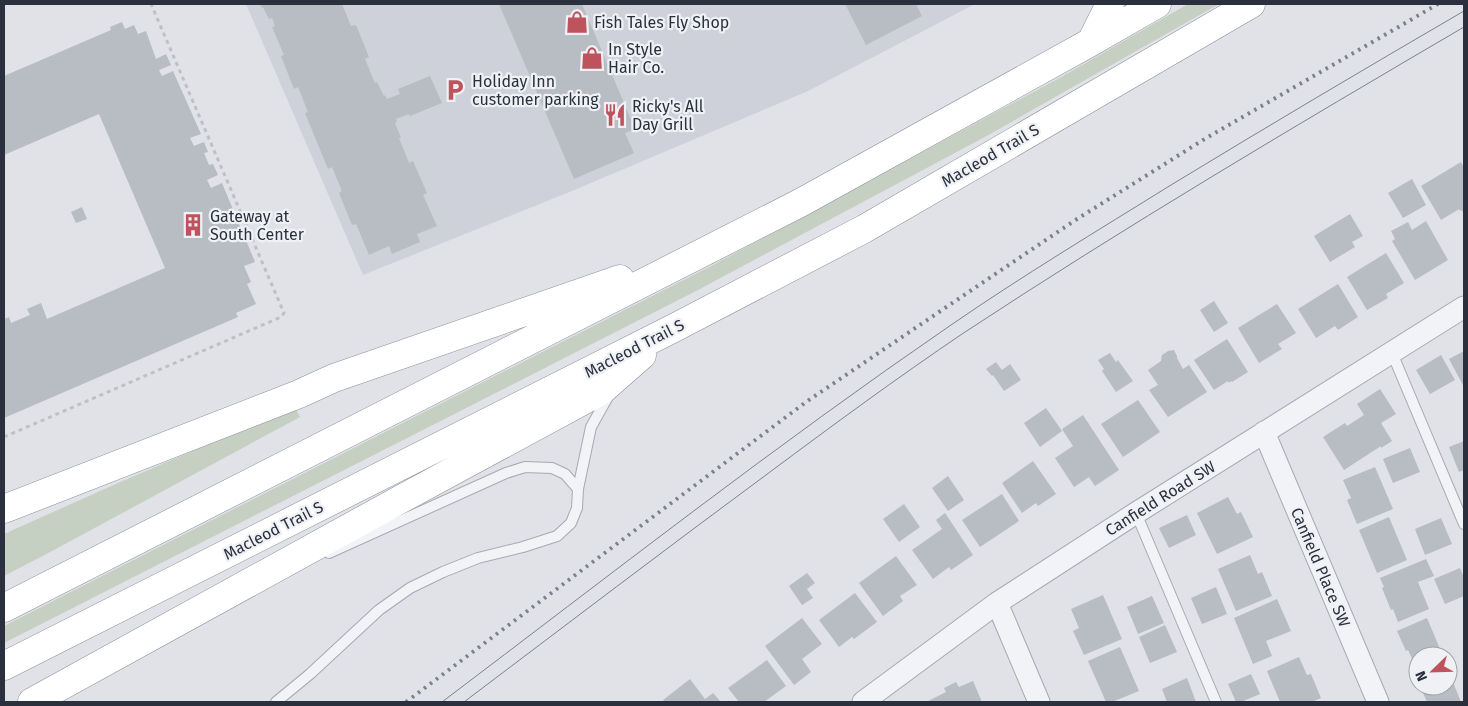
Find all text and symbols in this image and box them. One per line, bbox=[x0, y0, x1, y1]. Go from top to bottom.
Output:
shop icon: Fish Tales Fly Shop bbox=[564, 9, 590, 35]
place label: Fish Tales Fly Shop bbox=[594, 13, 729, 32]
place label: In Style Hair Co. bbox=[608, 40, 664, 77]
shop icon: In Style Hair Co. bbox=[579, 45, 605, 71]
place label: Holiday Inn customer parking bbox=[472, 72, 599, 109]
parking icon: Holiday Inn customer parking bbox=[442, 77, 468, 103]
place label: Ricky's All Day Grill bbox=[632, 97, 704, 134]
restaurant icon: Ricky's All Day Grill bbox=[602, 102, 628, 128]
street label: Macleod Trail S bbox=[938, 120, 1043, 191]
place label: Gateway at South Center bbox=[210, 207, 305, 244]
building icon: Gateway at South Center bbox=[180, 212, 206, 238]
street label: Macleod Trail S bbox=[581, 315, 688, 382]
street label: Canfield Road SW bbox=[1102, 457, 1219, 540]
street label: Macleod Trail S bbox=[220, 497, 327, 564]
street label: Canfield Place SW bbox=[1287, 505, 1354, 630]
north arrow bbox=[1408, 646, 1458, 696]
text: N bbox=[1412, 668, 1431, 683]

